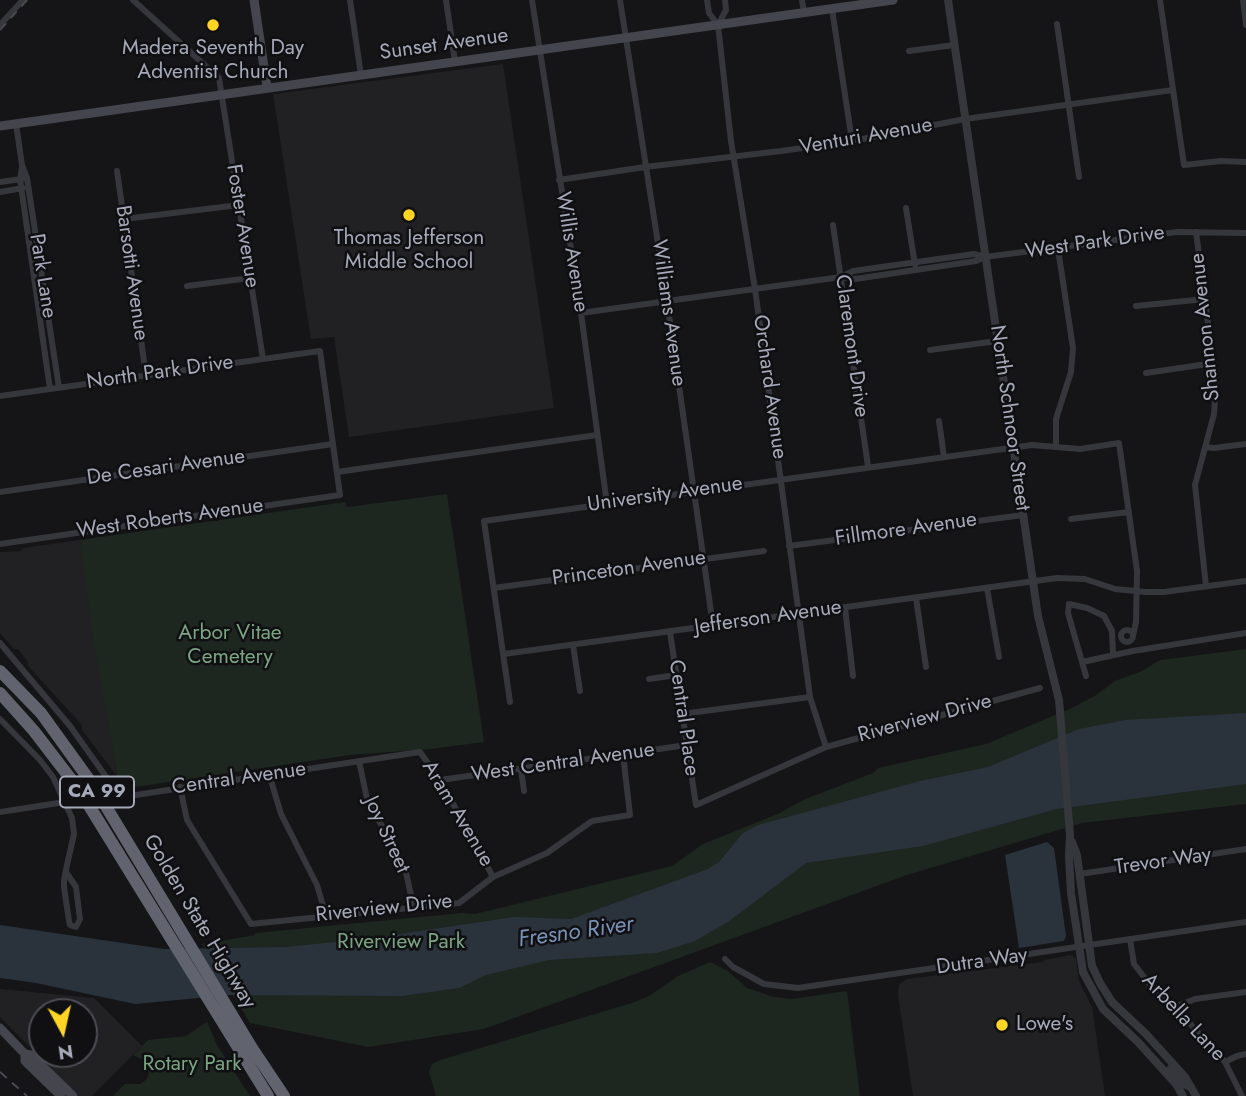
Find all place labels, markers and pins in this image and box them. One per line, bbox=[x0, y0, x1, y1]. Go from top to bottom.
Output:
marker: Madera Seventh Day Adventist Church bbox=[205, 17, 221, 33]
place label: Madera Seventh Day Adventist Church bbox=[122, 36, 304, 86]
marker: Thomas Jefferson Middle School bbox=[401, 207, 417, 223]
place label: Thomas Jefferson Middle School bbox=[334, 226, 484, 276]
place label: Lowe's bbox=[1016, 1012, 1073, 1038]
marker: Lowe's bbox=[994, 1017, 1010, 1033]

